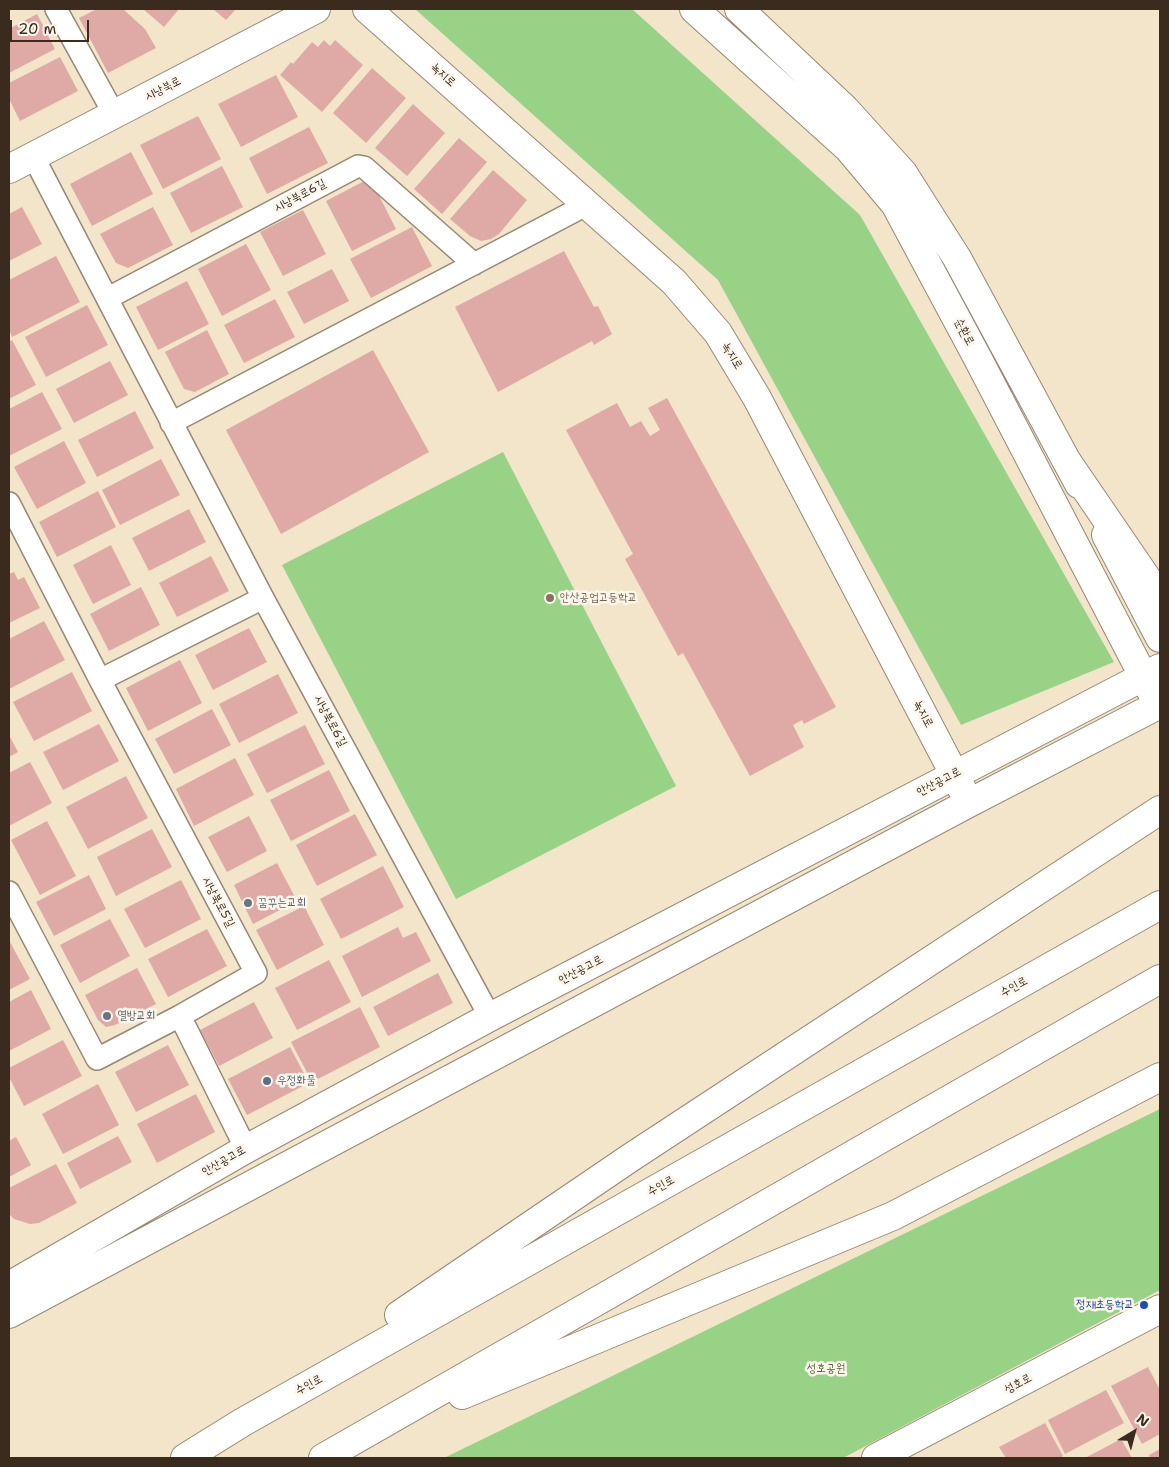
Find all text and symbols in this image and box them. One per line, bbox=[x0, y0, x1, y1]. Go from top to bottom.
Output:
scale bar bbox=[12, 10, 91, 42]
text: 20 m bbox=[18, 19, 57, 39]
street label: 녹지로 bbox=[427, 60, 459, 90]
street label: 시낭북로 bbox=[143, 74, 183, 104]
street label: 시낭북로6길 bbox=[272, 176, 328, 216]
street label: 순환로 bbox=[951, 316, 977, 348]
street label: 녹지로 bbox=[718, 340, 746, 372]
place label: 안산공업고등학교 bbox=[560, 591, 637, 605]
marker: 안산공업고등학교 bbox=[544, 592, 556, 604]
street label: 시낭북로6길 bbox=[310, 693, 350, 749]
street label: 녹지로 bbox=[910, 698, 936, 730]
street label: 안산공고로 bbox=[914, 764, 964, 800]
street label: 시낭북로5길 bbox=[199, 874, 237, 930]
place label: 꿈꾸는교회 bbox=[258, 896, 306, 910]
marker: 꿈꾸는교회 bbox=[242, 897, 254, 909]
street label: 안산공고로 bbox=[556, 952, 606, 988]
street label: 수인로 bbox=[998, 974, 1030, 1000]
place label: 열방교회 bbox=[117, 1009, 156, 1023]
marker: 열방교회 bbox=[101, 1010, 113, 1022]
place label: 우정화물 bbox=[277, 1074, 316, 1088]
marker: 우정화물 bbox=[261, 1075, 273, 1087]
street label: 안산공고로 bbox=[199, 1143, 249, 1179]
street label: 수인로 bbox=[645, 1173, 677, 1199]
place label: 정재초등학교 bbox=[1076, 1298, 1134, 1312]
marker: 정재초등학교 bbox=[1138, 1299, 1150, 1311]
park label: 성호공원 bbox=[807, 1362, 845, 1376]
street label: 성호로 bbox=[1002, 1371, 1034, 1397]
street label: 수인로 bbox=[293, 1372, 325, 1398]
north arrow bbox=[1109, 1407, 1159, 1457]
text: N bbox=[1133, 1409, 1153, 1431]

